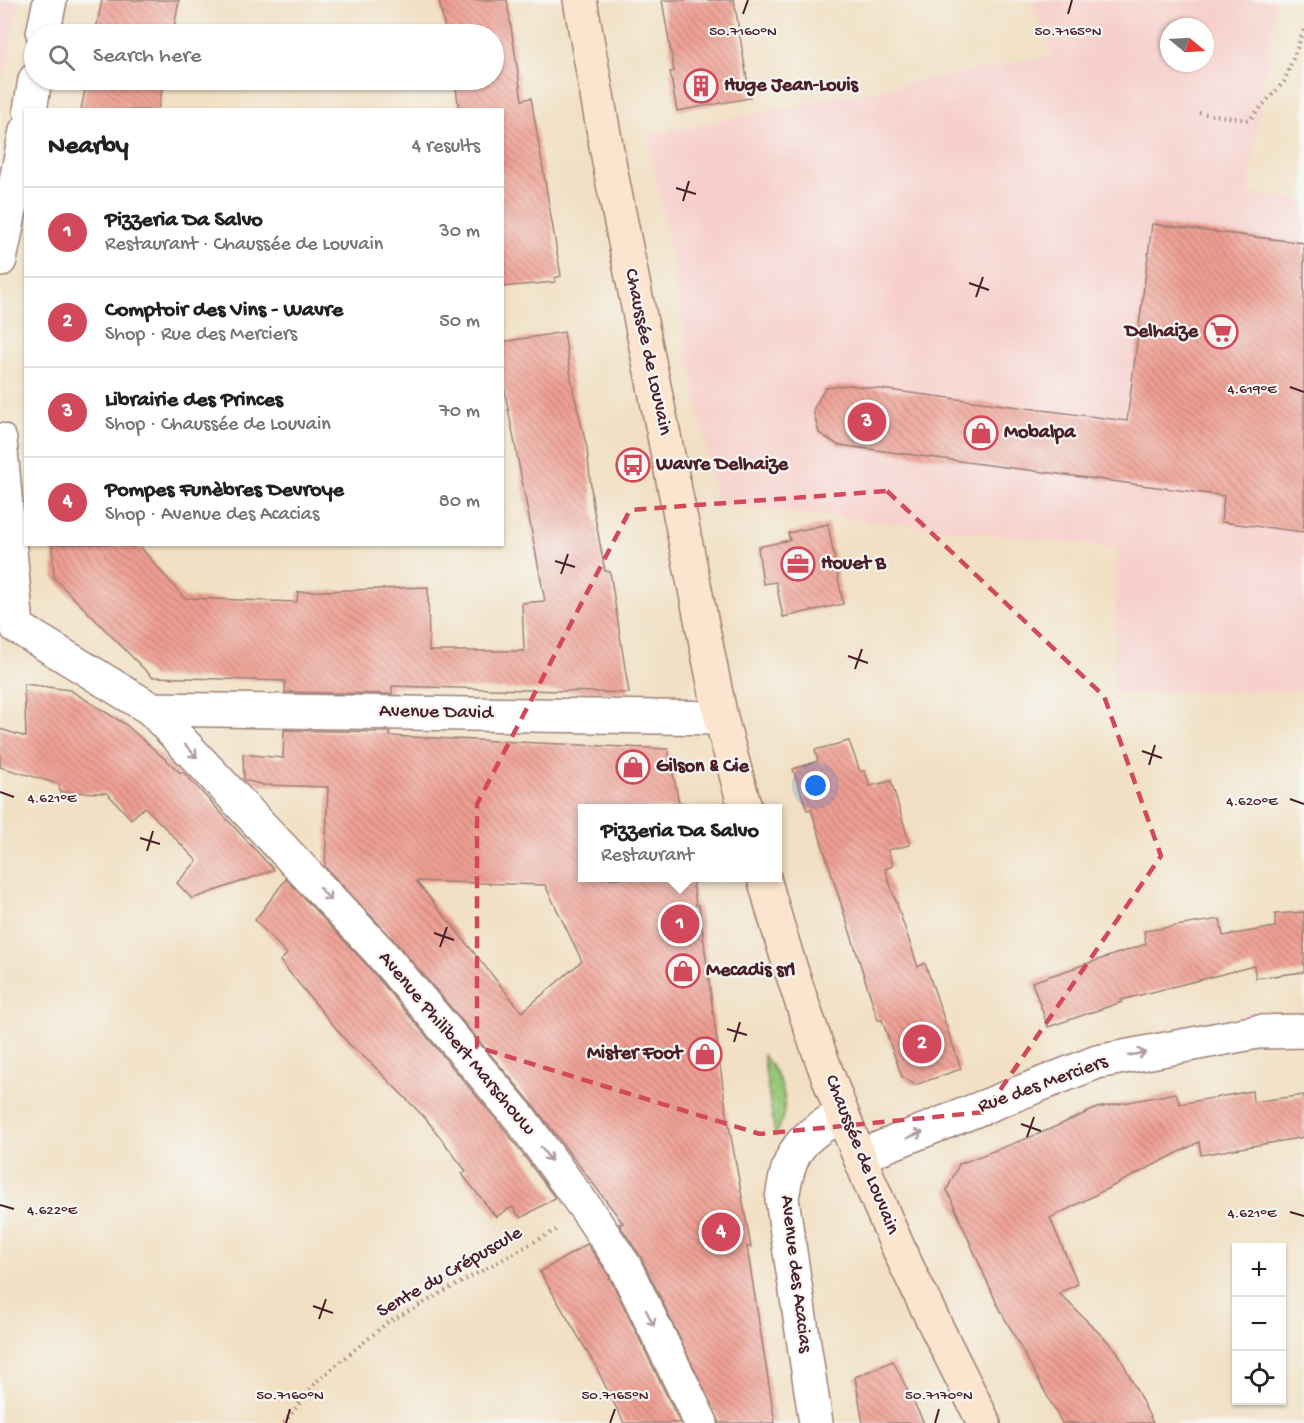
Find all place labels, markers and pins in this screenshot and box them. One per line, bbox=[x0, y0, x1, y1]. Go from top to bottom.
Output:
building icon: Huge Jean-Louis bbox=[683, 68, 719, 104]
place label: Huge Jean-Louis bbox=[724, 75, 859, 98]
supermarket icon: Delhaize bbox=[1203, 314, 1239, 350]
place label: Delhaize bbox=[1123, 321, 1199, 344]
pin: 3 bbox=[848, 400, 886, 444]
shop icon: Mobalpa bbox=[963, 415, 999, 451]
place label: Mobalpa bbox=[1004, 422, 1076, 445]
bus stop icon: Wavre Delhaize bbox=[615, 447, 651, 483]
place label: Wavre Delhaize bbox=[655, 454, 789, 477]
office icon: Houet B bbox=[780, 546, 816, 582]
place label: Houet B bbox=[821, 553, 886, 576]
shop icon: Gilson & Cie bbox=[615, 749, 651, 785]
place label: Gilson & Cie bbox=[656, 756, 749, 779]
pin: 1 bbox=[660, 902, 700, 946]
shop icon: Mecadis srl bbox=[665, 953, 701, 989]
place label: Mecadis srl bbox=[706, 960, 796, 983]
pin: 2 bbox=[902, 1022, 942, 1066]
shop icon: Mister Foot bbox=[687, 1036, 723, 1072]
place label: Mister Foot bbox=[587, 1043, 684, 1066]
pin: 4 bbox=[702, 1210, 740, 1254]

